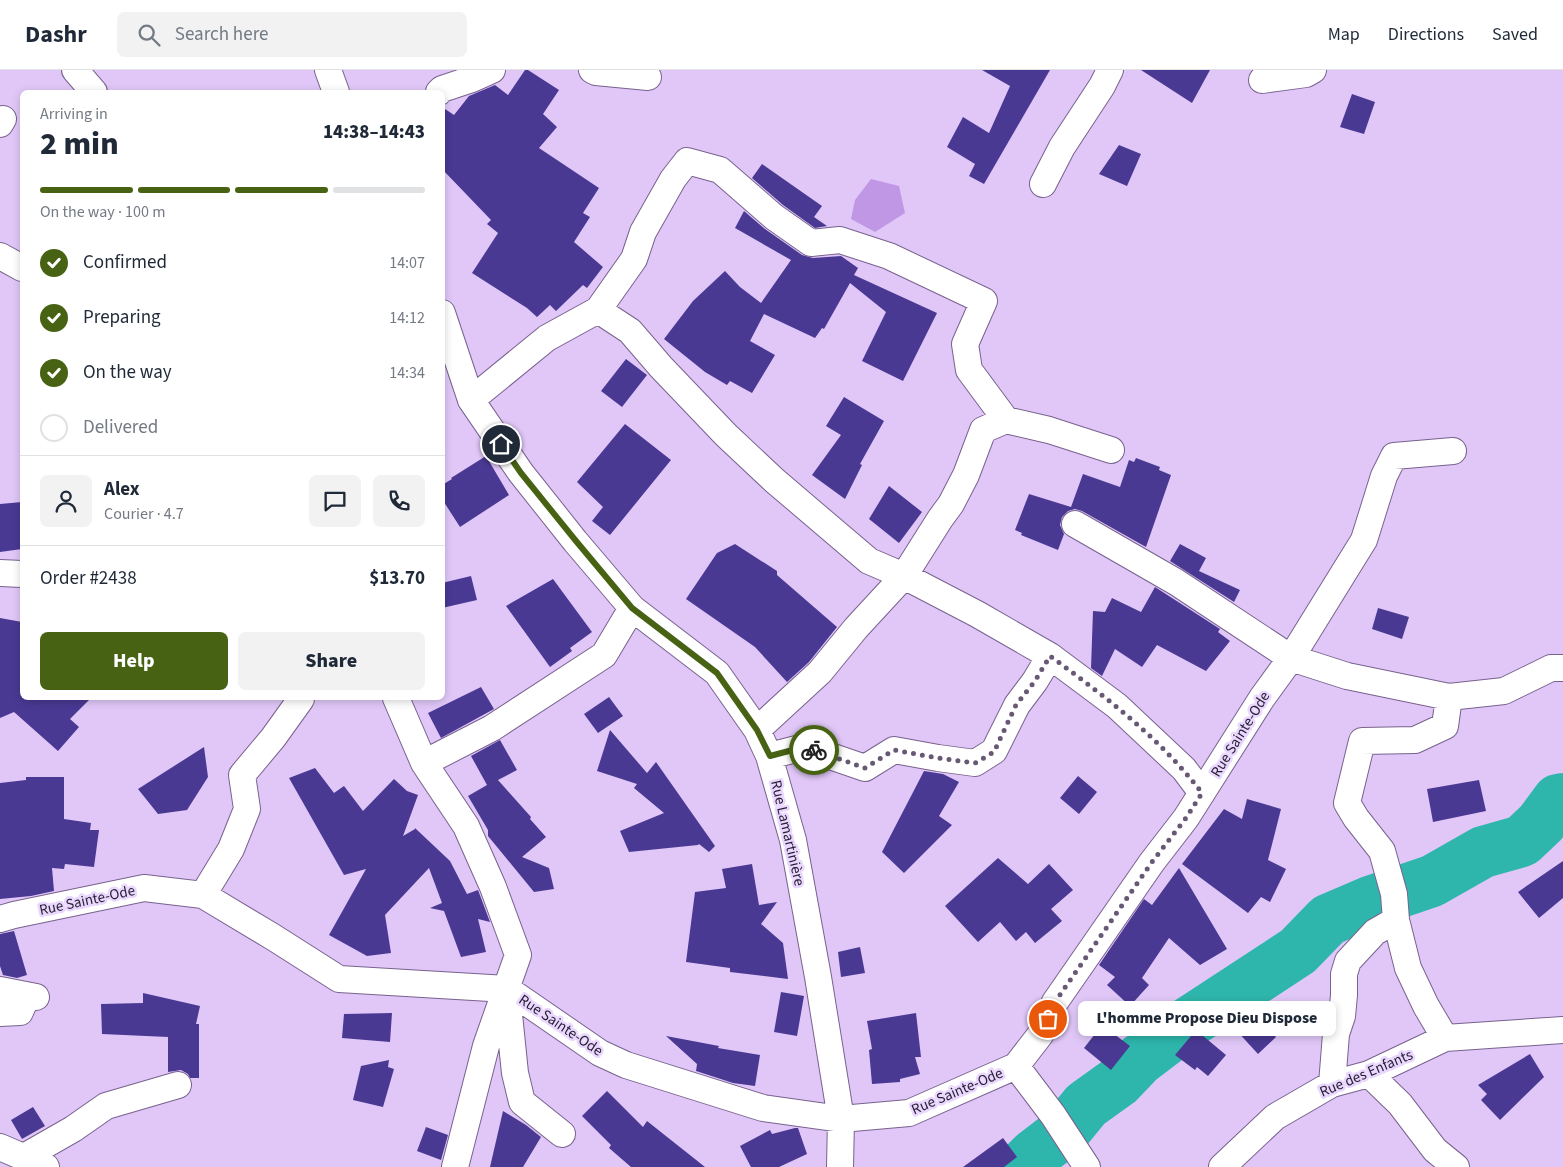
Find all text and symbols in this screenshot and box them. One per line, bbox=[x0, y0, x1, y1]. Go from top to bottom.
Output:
search box bbox=[117, 12, 467, 57]
text: Dashr bbox=[25, 17, 87, 52]
icon: search bbox=[135, 21, 163, 49]
text: Search here bbox=[175, 21, 268, 48]
text: Map bbox=[1328, 22, 1360, 47]
text: Directions bbox=[1388, 22, 1464, 47]
text: Saved bbox=[1492, 22, 1538, 47]
text: Arriving in bbox=[40, 103, 108, 125]
text: 14:38–14:43 bbox=[323, 119, 425, 146]
text: 2 min bbox=[40, 121, 119, 167]
text: On the way · 100 m bbox=[40, 201, 165, 223]
icon: check bbox=[40, 249, 68, 277]
text: Confirmed bbox=[83, 249, 167, 276]
text: 14:07 bbox=[389, 252, 425, 274]
icon: check bbox=[40, 304, 68, 332]
text: Preparing bbox=[83, 304, 161, 331]
text: 14:12 bbox=[389, 307, 425, 329]
icon: check bbox=[40, 359, 68, 387]
text: On the way bbox=[83, 359, 172, 386]
text: 14:34 bbox=[389, 362, 425, 384]
text: Delivered bbox=[83, 414, 158, 441]
pin bbox=[480, 423, 522, 465]
icon: home bbox=[487, 430, 515, 458]
button: person bbox=[40, 475, 92, 527]
button: chat bbox=[309, 475, 361, 527]
button: phone bbox=[373, 475, 425, 527]
text: Alex bbox=[104, 476, 140, 503]
text: Courier · 4.7 bbox=[104, 503, 184, 525]
text: Order #2438 bbox=[40, 565, 137, 592]
text: $13.70 bbox=[369, 565, 425, 592]
button: Help bbox=[40, 632, 228, 690]
button: Share bbox=[238, 632, 425, 690]
street label: Rue Sainte-Ode bbox=[1206, 687, 1275, 781]
courier bbox=[789, 725, 839, 775]
icon: bike bbox=[800, 736, 828, 764]
street label: Rue Lamartinière bbox=[765, 778, 810, 888]
street label: Rue Sainte-Ode bbox=[37, 880, 137, 921]
street label: Rue Sainte-Ode bbox=[514, 989, 607, 1061]
pin bbox=[1027, 998, 1069, 1040]
callout: L'homme Propose Dieu Dispose bbox=[1078, 1002, 1336, 1036]
icon: bag bbox=[1034, 1005, 1062, 1033]
text: L'homme Propose Dieu Dispose bbox=[1097, 1007, 1317, 1029]
street label: Rue des Enfants bbox=[1316, 1044, 1416, 1103]
street label: Rue Sainte-Ode bbox=[908, 1063, 1006, 1120]

